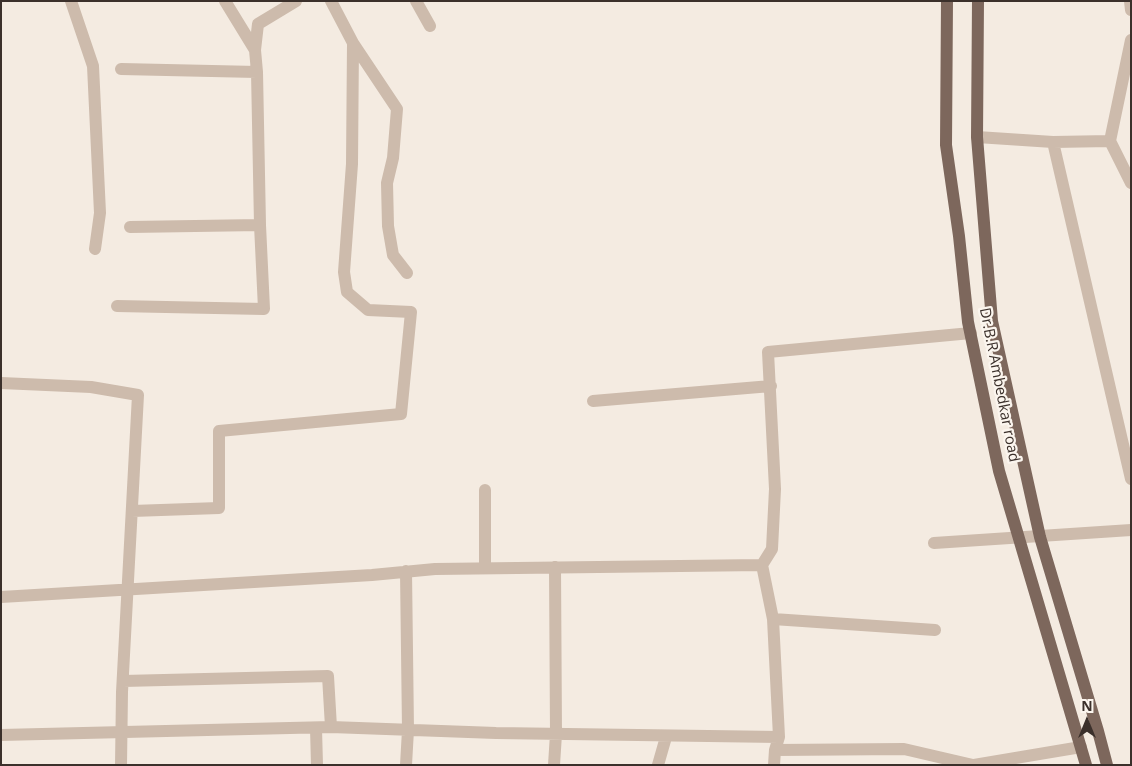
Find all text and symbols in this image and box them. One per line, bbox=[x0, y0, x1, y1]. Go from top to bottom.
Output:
street label: Dr.B.R Ambedkar road bbox=[975, 306, 1023, 464]
north arrow bbox=[1062, 696, 1112, 746]
text: N bbox=[1081, 696, 1093, 715]

